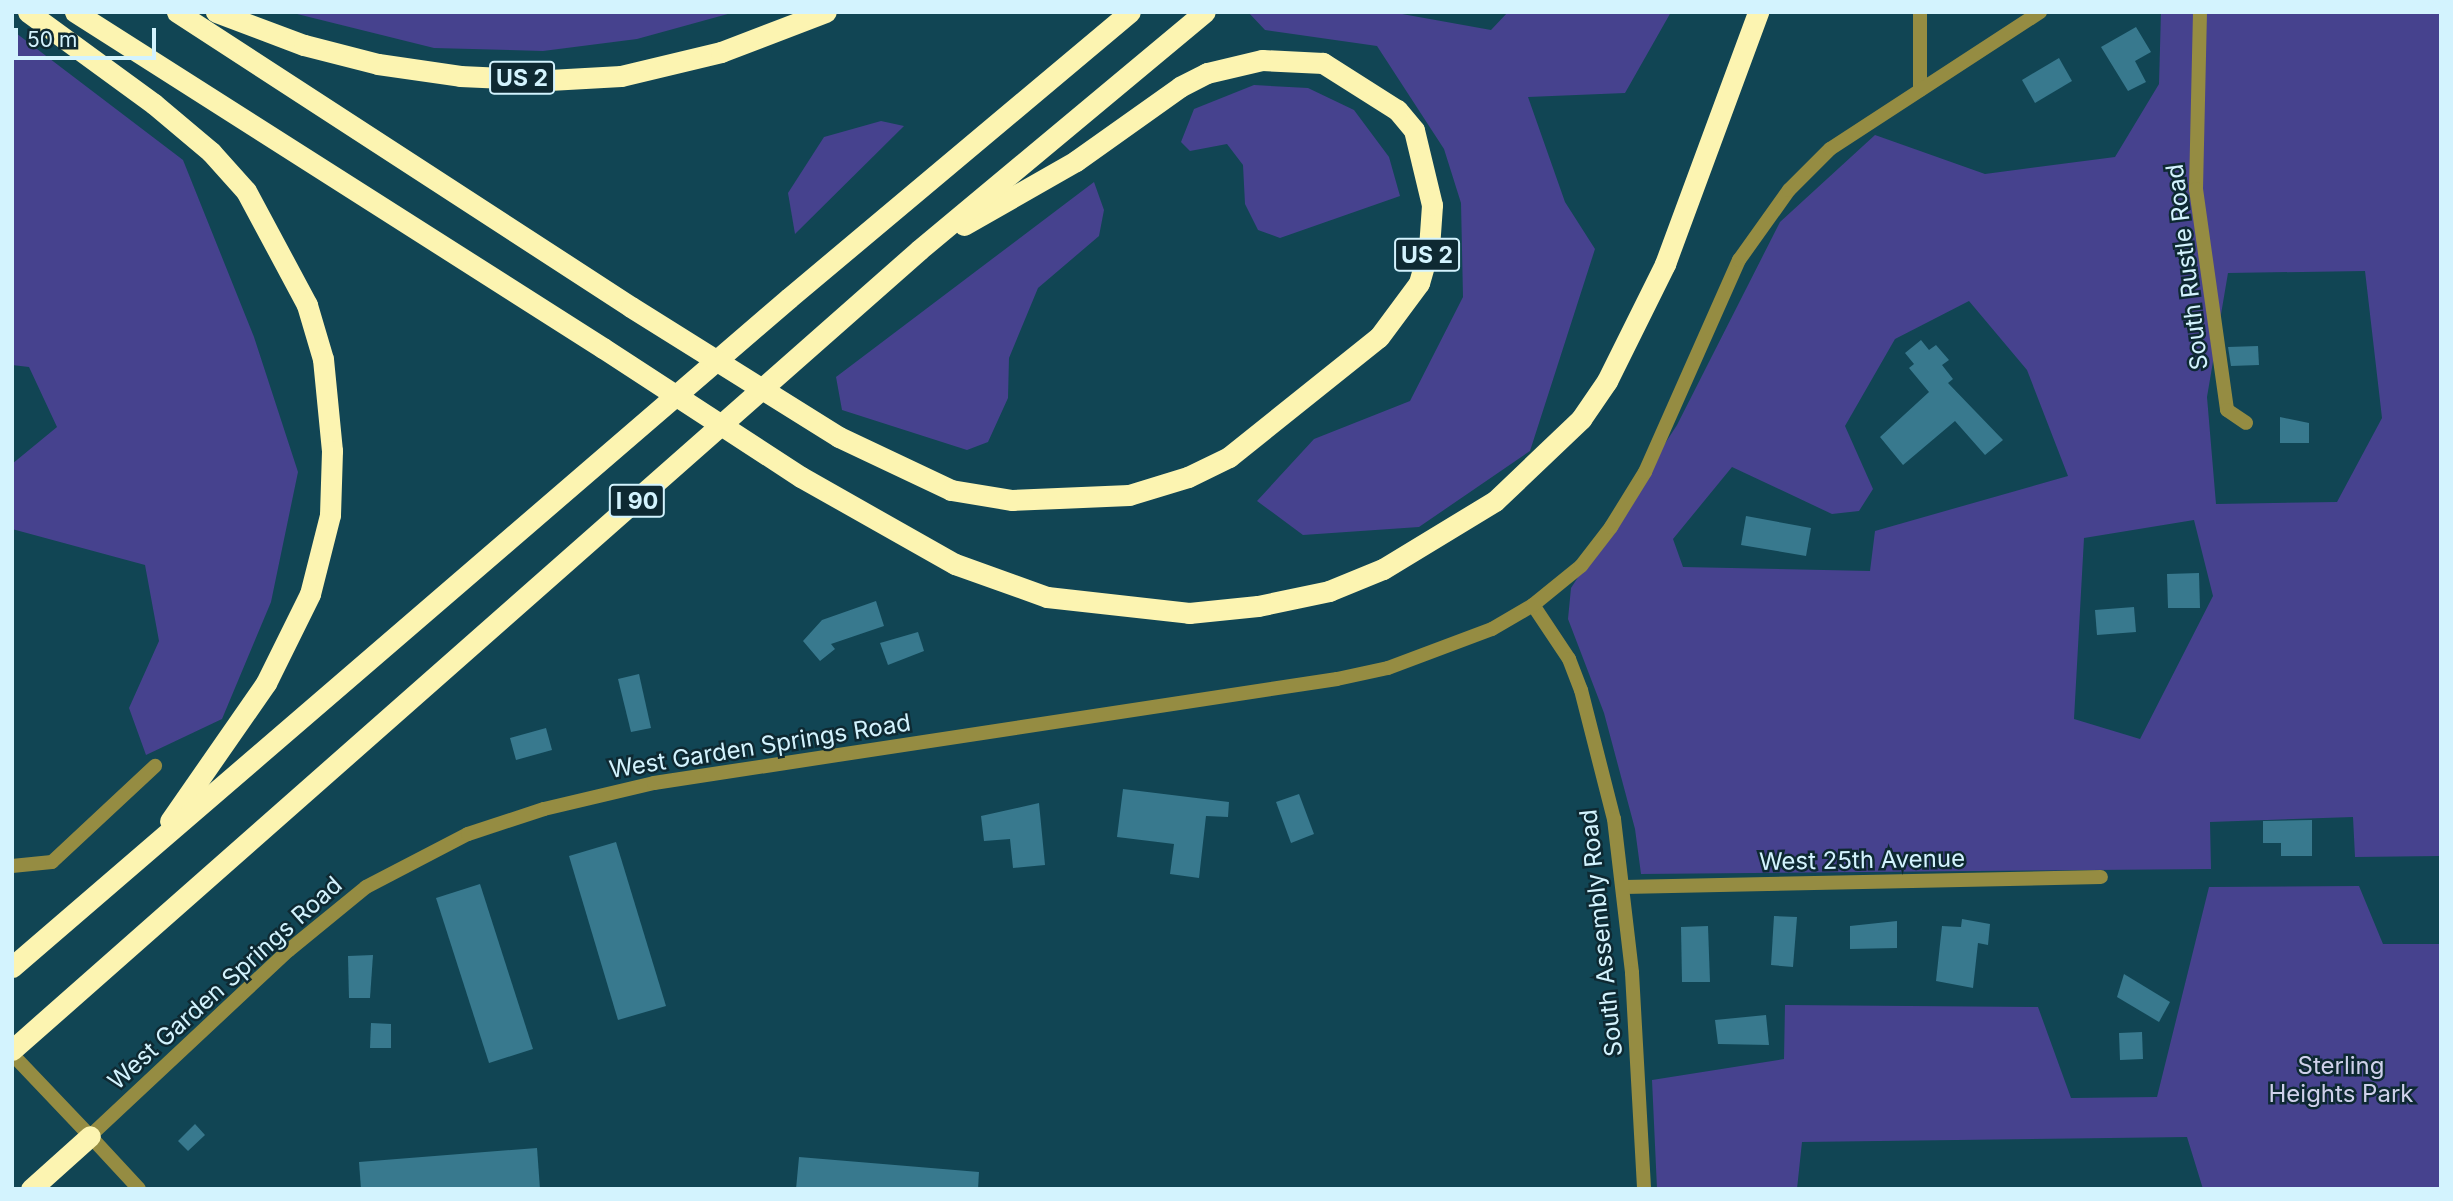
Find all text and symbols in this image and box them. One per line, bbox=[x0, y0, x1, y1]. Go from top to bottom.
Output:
scale bar bbox=[18, 14, 159, 58]
text: 50 m bbox=[27, 27, 77, 52]
road number: US 2 bbox=[489, 58, 555, 97]
street label: South Rustle Road bbox=[2160, 162, 2214, 372]
road number: US 2 bbox=[1394, 236, 1460, 274]
road number: I 90 bbox=[607, 481, 667, 520]
street label: West Garden Springs Road bbox=[607, 708, 913, 784]
street label: South Assembly Road bbox=[1574, 808, 1628, 1058]
street label: West 25th Avenue bbox=[1759, 844, 1965, 876]
street label: West Garden Springs Road bbox=[102, 870, 348, 1096]
park label: Sterling Heights Park bbox=[2269, 1052, 2413, 1108]

